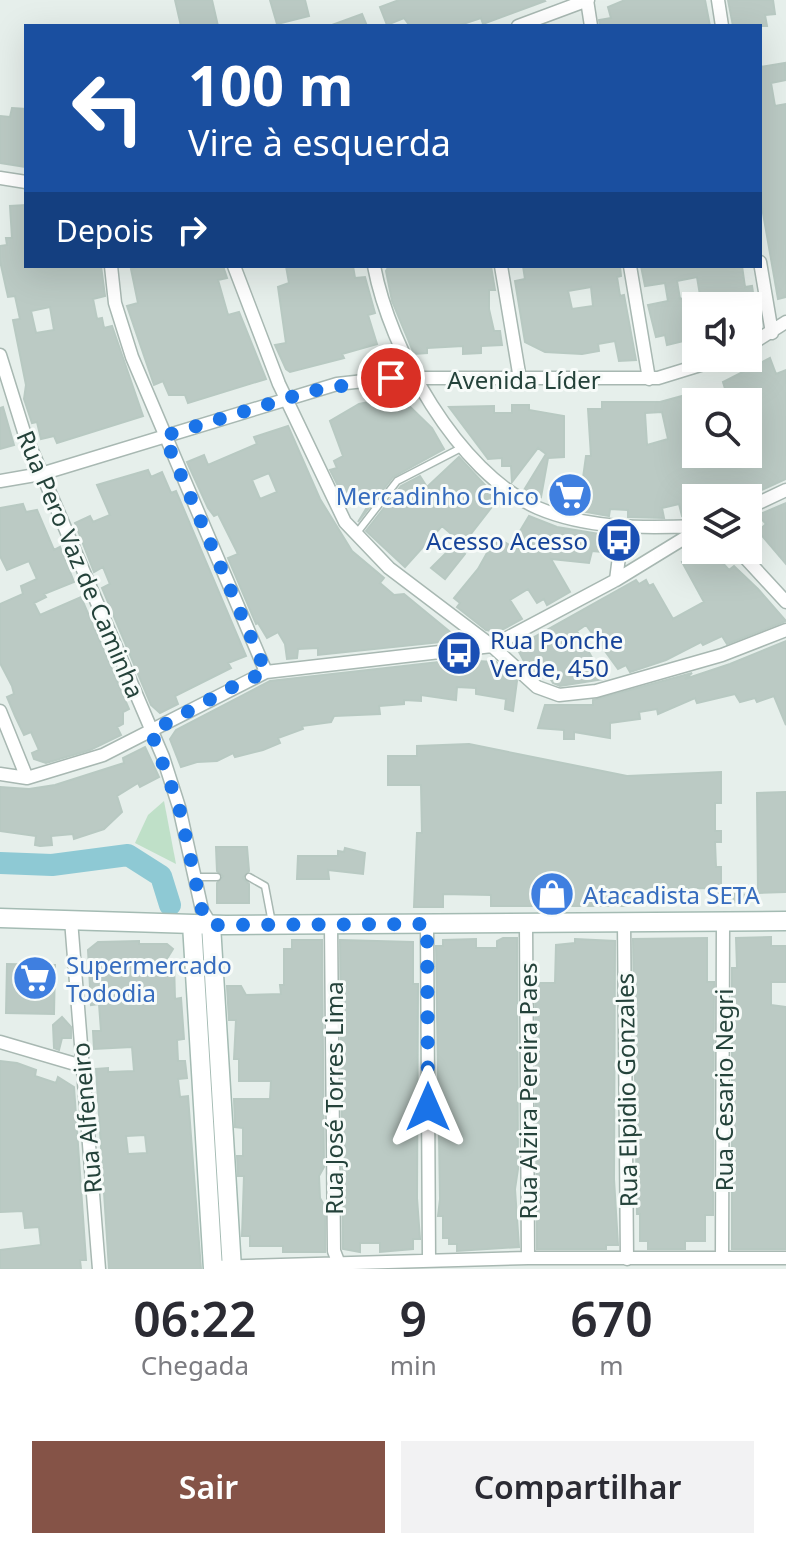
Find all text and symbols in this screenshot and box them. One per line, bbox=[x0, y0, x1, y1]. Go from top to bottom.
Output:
text: 100 m bbox=[188, 46, 353, 122]
icon: left bbox=[56, 56, 160, 160]
text: Vire à esquerda bbox=[188, 118, 451, 167]
icon: right bbox=[170, 208, 214, 252]
text: Depois bbox=[56, 210, 154, 251]
map controls bbox=[682, 292, 762, 564]
button: sound bbox=[682, 292, 762, 372]
pin bbox=[357, 344, 425, 412]
icon: arrive bbox=[369, 356, 413, 400]
street label: Avenida Líder bbox=[447, 363, 601, 396]
button: search bbox=[682, 388, 762, 468]
street label: Rua Pero Vaz de Caminha bbox=[10, 425, 152, 703]
supermarket icon: Mercadinho Chico bbox=[546, 471, 594, 519]
place label: Mercadinho Chico bbox=[336, 479, 539, 512]
button: layers bbox=[682, 484, 762, 564]
bus stop icon: Acesso Acesso bbox=[595, 516, 643, 564]
place label: Acesso Acesso bbox=[426, 524, 588, 557]
place label: Rua Ponche Verde, 450 bbox=[490, 623, 623, 684]
bus stop icon: Rua Ponche Verde, 450 bbox=[435, 629, 483, 677]
shop icon: Atacadista SETA bbox=[528, 870, 576, 918]
place label: Atacadista SETA bbox=[583, 878, 760, 911]
place label: Supermercado Tododia bbox=[66, 948, 232, 1009]
supermarket icon: Supermercado Tododia bbox=[11, 954, 59, 1002]
street label: Rua Alzira Pereira Paes bbox=[511, 963, 544, 1219]
street label: Rua Elpidio Gonzales bbox=[607, 972, 645, 1208]
street label: Rua José Torres Lima bbox=[317, 981, 350, 1215]
street label: Rua Cesario Negri bbox=[707, 989, 740, 1191]
street label: Rua Alfeneiro bbox=[63, 1041, 109, 1195]
position arrow bbox=[386, 1065, 470, 1149]
text: 06:22 bbox=[133, 1286, 256, 1351]
text: 9 bbox=[400, 1286, 427, 1351]
text: 670 bbox=[570, 1286, 653, 1351]
text: Chegada bbox=[141, 1347, 249, 1383]
text: min bbox=[390, 1347, 437, 1383]
text: m bbox=[599, 1347, 624, 1383]
button: Sair bbox=[32, 1441, 385, 1533]
button: Compartilhar bbox=[401, 1441, 754, 1533]

